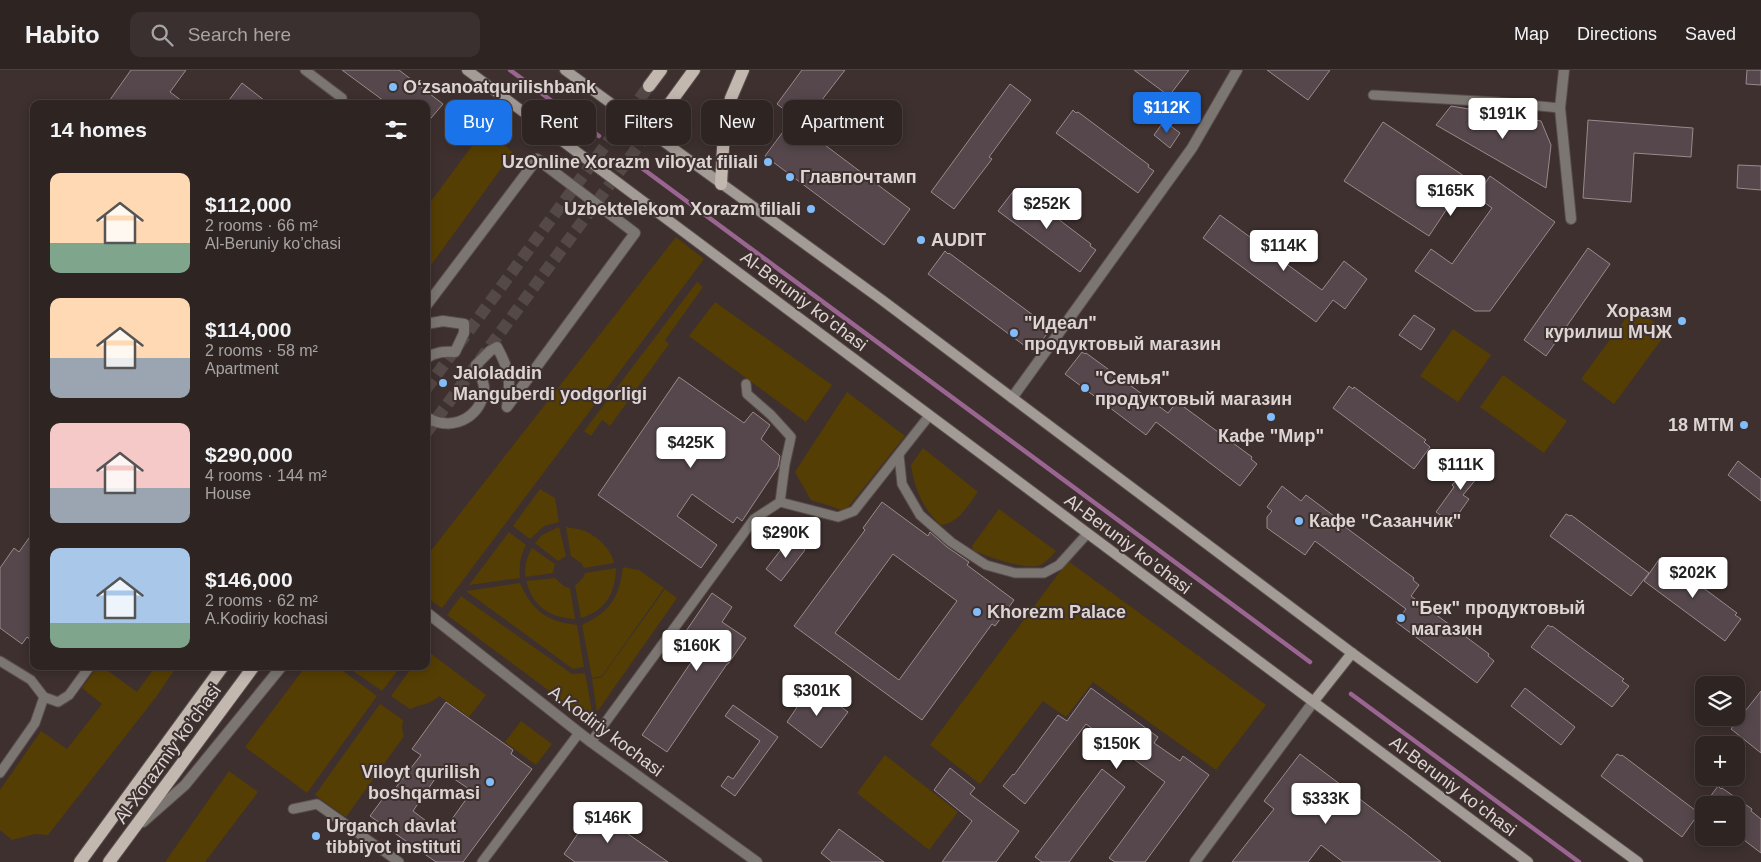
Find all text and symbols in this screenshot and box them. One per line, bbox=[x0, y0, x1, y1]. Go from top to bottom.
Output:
search box bbox=[130, 12, 480, 57]
text: Habito bbox=[25, 21, 100, 48]
icon: search bbox=[148, 21, 176, 49]
text: Search here bbox=[188, 24, 291, 45]
text: Map bbox=[1514, 24, 1549, 44]
text: Directions bbox=[1577, 24, 1657, 44]
text: Saved bbox=[1685, 24, 1736, 44]
place label: Oʻzsanoatqurilishbank bbox=[403, 77, 597, 97]
marker: Oʻzsanoatqurilishbank bbox=[387, 81, 399, 93]
pin: $112K bbox=[1132, 92, 1202, 134]
pin: $191K bbox=[1468, 98, 1538, 140]
text: $112K bbox=[1144, 99, 1190, 116]
chip: Buy bbox=[445, 100, 512, 145]
chip: Rent bbox=[522, 100, 596, 145]
chip: Filters bbox=[606, 100, 691, 145]
chip: New bbox=[701, 100, 773, 145]
chip: Apartment bbox=[783, 100, 902, 145]
text: $191K bbox=[1479, 105, 1527, 122]
icon: filters bbox=[382, 116, 410, 144]
text: 14 homes bbox=[50, 118, 147, 141]
place label: UzOnline Xorazm viloyat filiali bbox=[502, 152, 758, 172]
marker: UzOnline Xorazm viloyat filiali bbox=[762, 156, 774, 168]
place label: Главпочтамп bbox=[800, 167, 917, 187]
marker: Главпочтамп bbox=[784, 171, 796, 183]
pin: $165K bbox=[1416, 174, 1486, 217]
text: $165K bbox=[1427, 182, 1475, 199]
pin: $252K bbox=[1012, 188, 1082, 230]
icon: home bbox=[90, 193, 150, 253]
text: $112,000 bbox=[205, 193, 291, 216]
text: $252K bbox=[1023, 195, 1071, 212]
place label: Uzbektelekom Xorazm filiali bbox=[564, 199, 801, 219]
marker: Uzbektelekom Xorazm filiali bbox=[805, 203, 817, 215]
text: 2 rooms · 66 m² bbox=[205, 217, 318, 234]
place label: AUDIT bbox=[931, 230, 986, 250]
pin: $114K bbox=[1249, 230, 1319, 272]
marker: AUDIT bbox=[915, 234, 927, 246]
text: Al-Beruniy ko’chasi bbox=[205, 235, 341, 252]
text: $114K bbox=[1261, 237, 1307, 254]
street label: Al-Beruniy ko’chasi bbox=[737, 247, 871, 355]
place label: Хоразм курилиш МЧЖ bbox=[1545, 301, 1673, 342]
place label: "Идеал" продуктовый магазин bbox=[1024, 313, 1221, 354]
marker: Хоразм курилиш МЧЖ bbox=[1676, 315, 1688, 327]
icon: home bbox=[90, 318, 150, 378]
text: $114,000 bbox=[205, 318, 291, 341]
marker: "Идеал" продуктовый магазин bbox=[1008, 327, 1020, 339]
text: 2 rooms · 58 m² bbox=[205, 342, 318, 359]
text: Apartment bbox=[205, 360, 279, 377]
place label: Jaloladdin Manguberdi yodgorligi bbox=[453, 363, 647, 404]
place label: "Семья" продуктовый магазин bbox=[1095, 368, 1292, 409]
marker: Jaloladdin Manguberdi yodgorligi bbox=[437, 377, 449, 389]
marker: "Семья" продуктовый магазин bbox=[1079, 382, 1091, 394]
marker: Кафе "Мир" bbox=[1265, 411, 1277, 423]
place label: 18 MTM bbox=[1668, 415, 1734, 435]
marker: 18 MTM bbox=[1738, 419, 1750, 431]
pin: $425K bbox=[656, 426, 726, 469]
place label: Кафе "Мир" bbox=[1218, 426, 1324, 446]
text: $425K bbox=[667, 434, 715, 451]
icon: home bbox=[90, 443, 150, 503]
text: $290,000 bbox=[205, 443, 293, 466]
pin: $111K bbox=[1426, 448, 1496, 491]
text: $111K bbox=[1438, 456, 1484, 473]
text: 4 rooms · 144 m² bbox=[205, 467, 327, 484]
text: House bbox=[205, 485, 251, 502]
street label: Al-Beruniy ko’chasi bbox=[1061, 490, 1195, 598]
place label: Кафе "Сазанчик" bbox=[1309, 511, 1461, 531]
marker: Кафе "Сазанчик" bbox=[1293, 515, 1305, 527]
pin: $290K bbox=[751, 516, 821, 559]
text: $290K bbox=[762, 524, 810, 541]
pin: $202K bbox=[1658, 556, 1728, 599]
text: $202K bbox=[1669, 564, 1717, 581]
icon: home bbox=[90, 568, 150, 628]
text: $146,000 bbox=[205, 568, 293, 591]
text: 2 rooms · 62 m² bbox=[205, 592, 318, 609]
place label: "Бек" продуктовый магазин bbox=[1411, 598, 1585, 639]
place label: Khorezm Palace bbox=[987, 602, 1126, 622]
marker: Khorezm Palace bbox=[971, 606, 983, 618]
text: A.Kodiriy kochasi bbox=[205, 610, 328, 627]
marker: "Бек" продуктовый магазин bbox=[1395, 612, 1407, 624]
pin: $160K bbox=[662, 630, 732, 672]
text: $160K bbox=[673, 637, 721, 654]
pin: $301K bbox=[782, 674, 852, 717]
map controls bbox=[1695, 676, 1745, 846]
button: layers bbox=[1695, 676, 1745, 726]
street label: Al-Xorazmiy ko’chasi bbox=[111, 681, 225, 827]
street label: A.Kodiriy kochasi bbox=[545, 681, 667, 781]
text: $301K bbox=[793, 682, 841, 699]
pin: $150K bbox=[1082, 728, 1152, 770]
street label: Al-Beruniy ko’chasi bbox=[1386, 732, 1520, 840]
text: $150K bbox=[1093, 735, 1141, 752]
button: + bbox=[1695, 736, 1745, 786]
place label: Viloyt qurilish boshqarmasi bbox=[361, 762, 480, 803]
marker: Viloyt qurilish boshqarmasi bbox=[484, 776, 496, 788]
pin: $333K bbox=[1291, 782, 1361, 825]
text: $333K bbox=[1302, 790, 1350, 807]
button: − bbox=[1695, 796, 1745, 846]
pin: $146K bbox=[573, 802, 643, 844]
text: $146K bbox=[584, 809, 632, 826]
place label: Urganch davlat tibbiyot instituti bbox=[326, 816, 461, 857]
marker: Urganch davlat tibbiyot instituti bbox=[310, 830, 322, 842]

